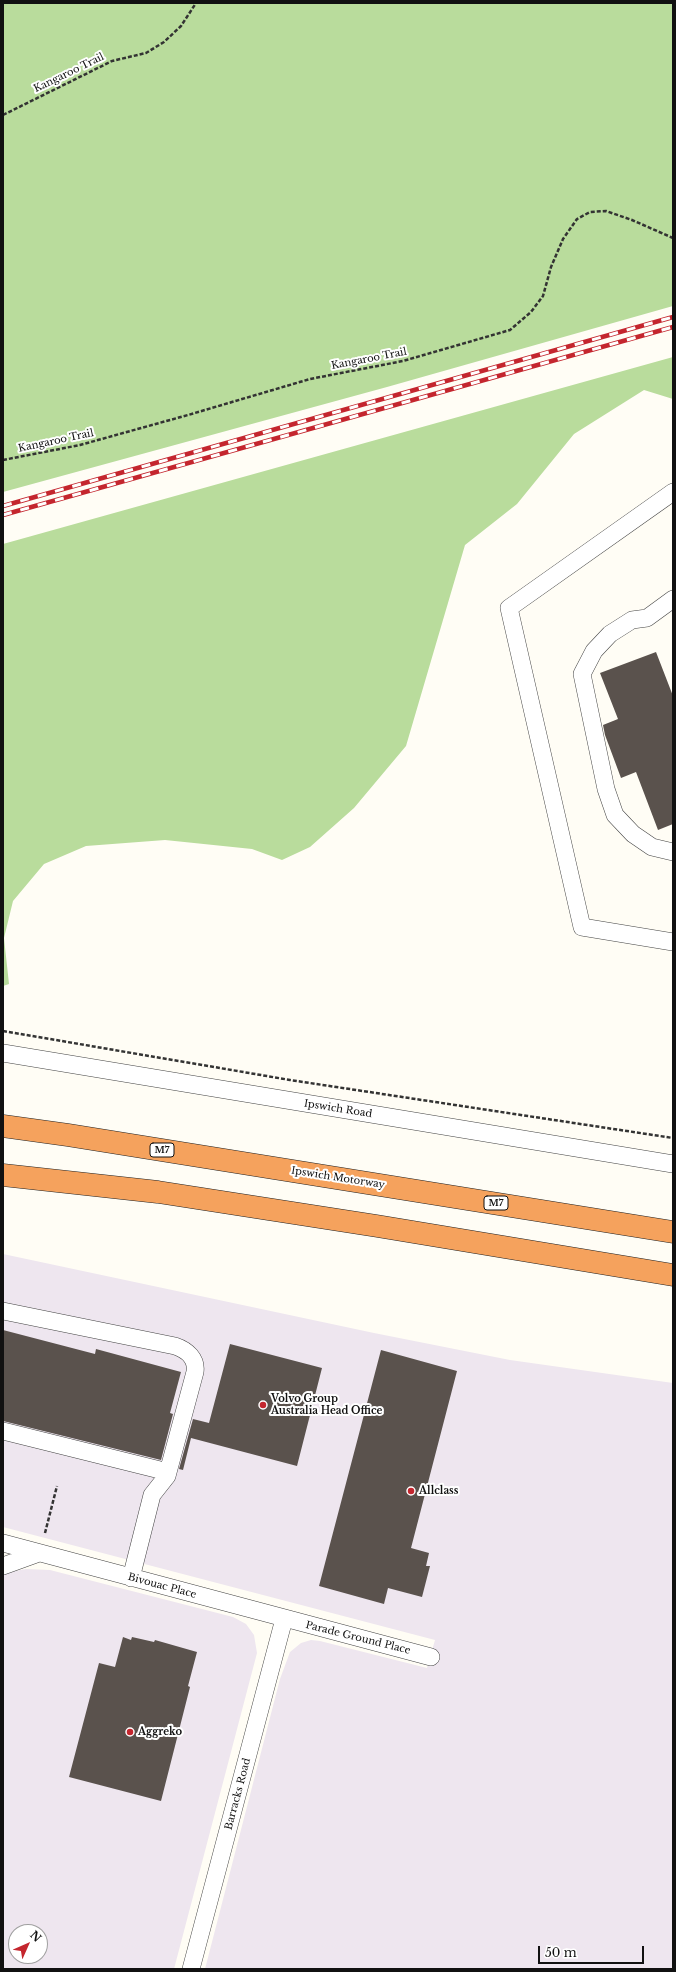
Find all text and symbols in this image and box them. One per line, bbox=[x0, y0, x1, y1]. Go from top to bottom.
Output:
street label: Kangaroo Trail bbox=[32, 51, 106, 95]
street label: Kangaroo Trail bbox=[330, 346, 408, 372]
street label: Kangaroo Trail bbox=[17, 427, 95, 455]
street label: Ipswich Road bbox=[303, 1098, 373, 1120]
road number: M7 bbox=[150, 1143, 174, 1157]
street label: Ipswich Motorway bbox=[290, 1165, 386, 1191]
road number: M7 bbox=[484, 1196, 508, 1210]
place label: Volvo Group Australia Head Office bbox=[271, 1393, 382, 1416]
marker: Volvo Group Australia Head Office bbox=[258, 1400, 268, 1410]
place label: Allclass bbox=[419, 1485, 458, 1497]
marker: Allclass bbox=[406, 1486, 416, 1496]
street label: Bivouac Place bbox=[126, 1571, 198, 1601]
street label: Parade Ground Place bbox=[304, 1619, 412, 1657]
place label: Aggreko bbox=[138, 1726, 182, 1738]
marker: Aggreko bbox=[125, 1727, 135, 1737]
street label: Barracks Road bbox=[223, 1757, 253, 1831]
north arrow bbox=[8, 1924, 48, 1964]
text: N bbox=[27, 1928, 44, 1945]
scale bar bbox=[540, 1938, 646, 1964]
text: 50 m bbox=[545, 1945, 577, 1960]

